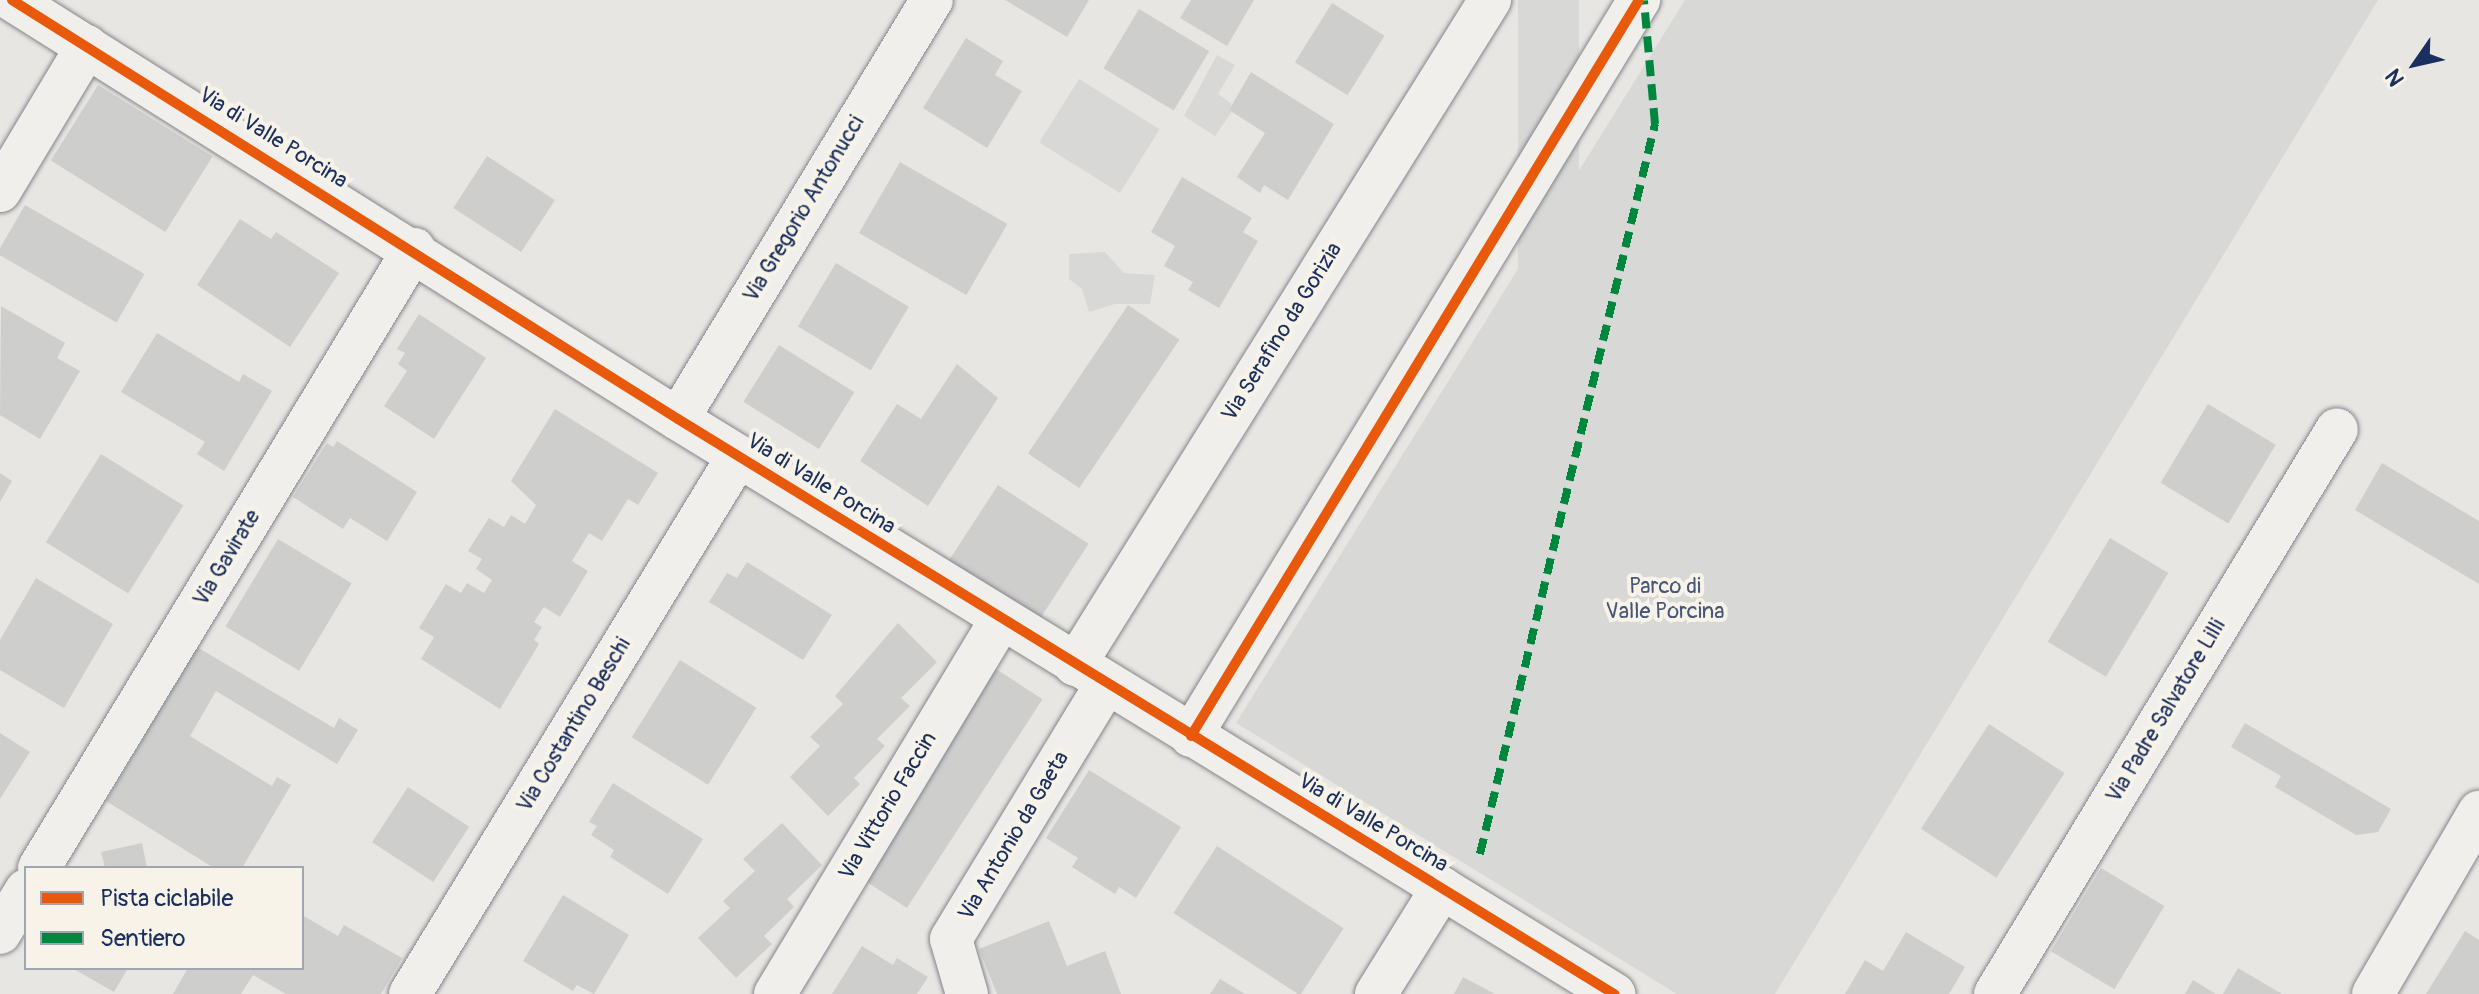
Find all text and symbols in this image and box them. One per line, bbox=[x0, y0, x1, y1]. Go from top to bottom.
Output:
north arrow bbox=[2375, 24, 2455, 104]
text: N bbox=[2379, 63, 2411, 91]
street label: Via di Valle Porcina bbox=[194, 82, 352, 194]
street label: Via Gregorio Antonucci bbox=[738, 111, 870, 307]
street label: Via Serafino da Gorizia bbox=[1216, 238, 1348, 426]
street label: Via di Valle Porcina bbox=[742, 428, 900, 540]
street label: Via Gavirate bbox=[188, 505, 266, 611]
park label: Parco di Valle Porcina bbox=[1606, 573, 1724, 624]
street label: Via Padre Salvatore Lilli bbox=[2101, 614, 2231, 808]
street label: Via Costantino Beschi bbox=[511, 633, 637, 817]
street label: Via Vittorio Faccin bbox=[833, 727, 943, 885]
street label: Via Antonio da Gaeta bbox=[953, 747, 1075, 925]
street label: Via di Valle Porcina bbox=[1293, 768, 1453, 878]
legend bbox=[24, 866, 304, 970]
text: Pista ciclabile bbox=[100, 884, 233, 913]
text: Sentiero bbox=[100, 924, 185, 953]

